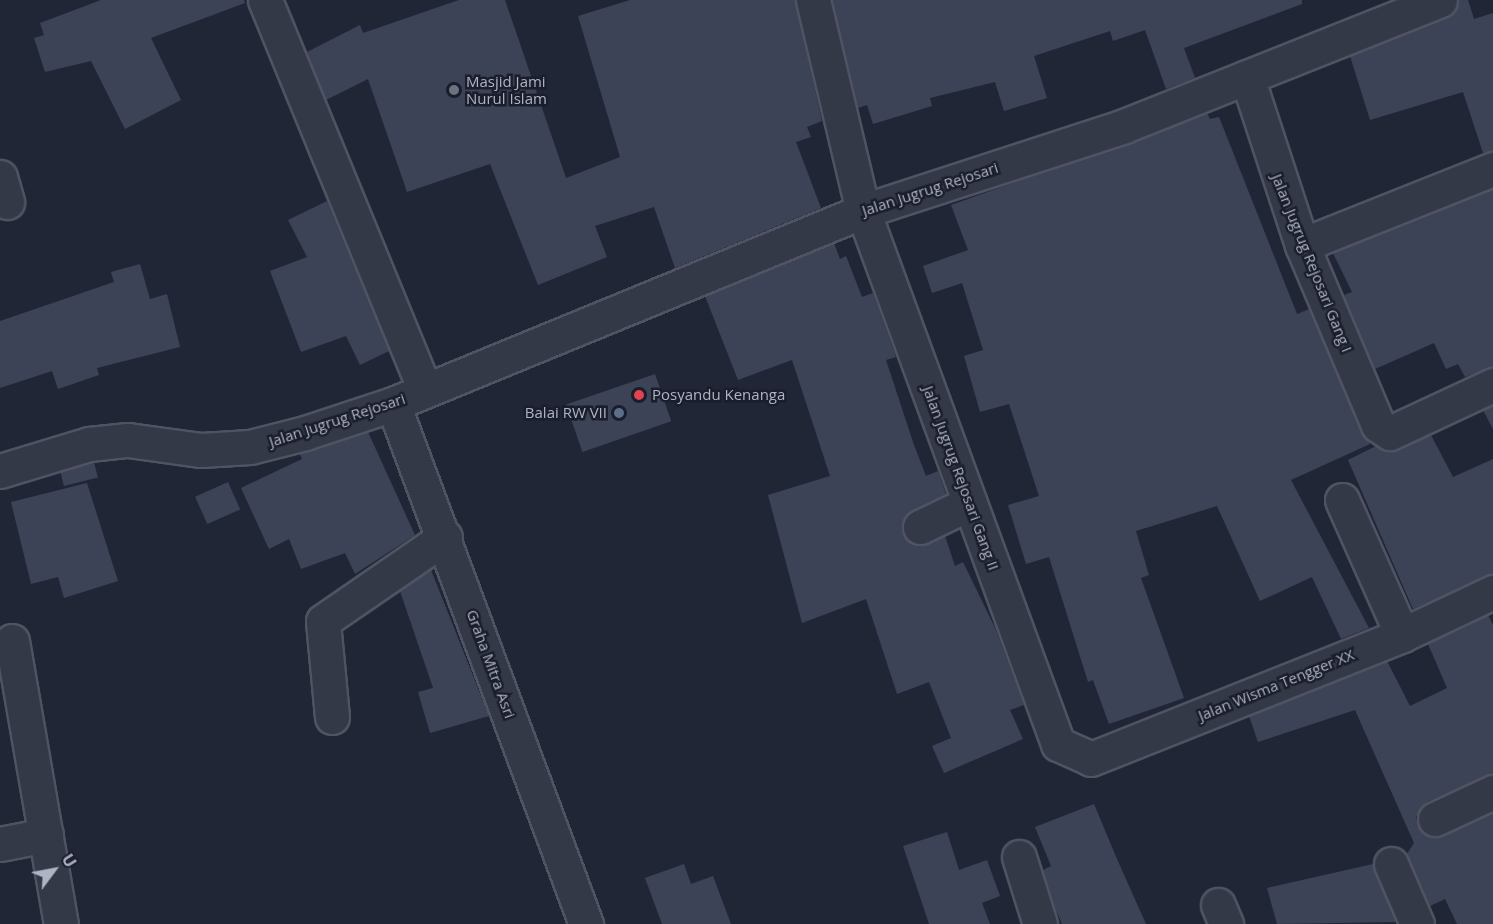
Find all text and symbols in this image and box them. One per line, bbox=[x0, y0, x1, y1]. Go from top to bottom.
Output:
place label: Masjid Jami Nurul Islam bbox=[466, 72, 547, 107]
marker: Masjid Jami Nurul Islam bbox=[447, 83, 461, 97]
street label: Jalan Jugrug Rejosari bbox=[860, 158, 1000, 220]
street label: Jalan Jugrug Rejosari Gang I bbox=[1268, 171, 1356, 355]
street label: Jalan Jugrug Rejosari Gang II bbox=[919, 383, 1003, 573]
marker: Posyandu Kenanga bbox=[630, 386, 648, 404]
place label: Posyandu Kenanga bbox=[652, 386, 785, 404]
street label: Jalan Jugrug Rejosari bbox=[267, 389, 407, 451]
place label: Balai RW VII bbox=[525, 404, 607, 422]
marker: Balai RW VII bbox=[612, 406, 626, 420]
street label: Graha Mitra Asri bbox=[463, 607, 519, 721]
street label: Jalan Wisma Tengger XX bbox=[1195, 645, 1357, 725]
north arrow bbox=[24, 840, 84, 900]
text: U bbox=[57, 850, 82, 871]

